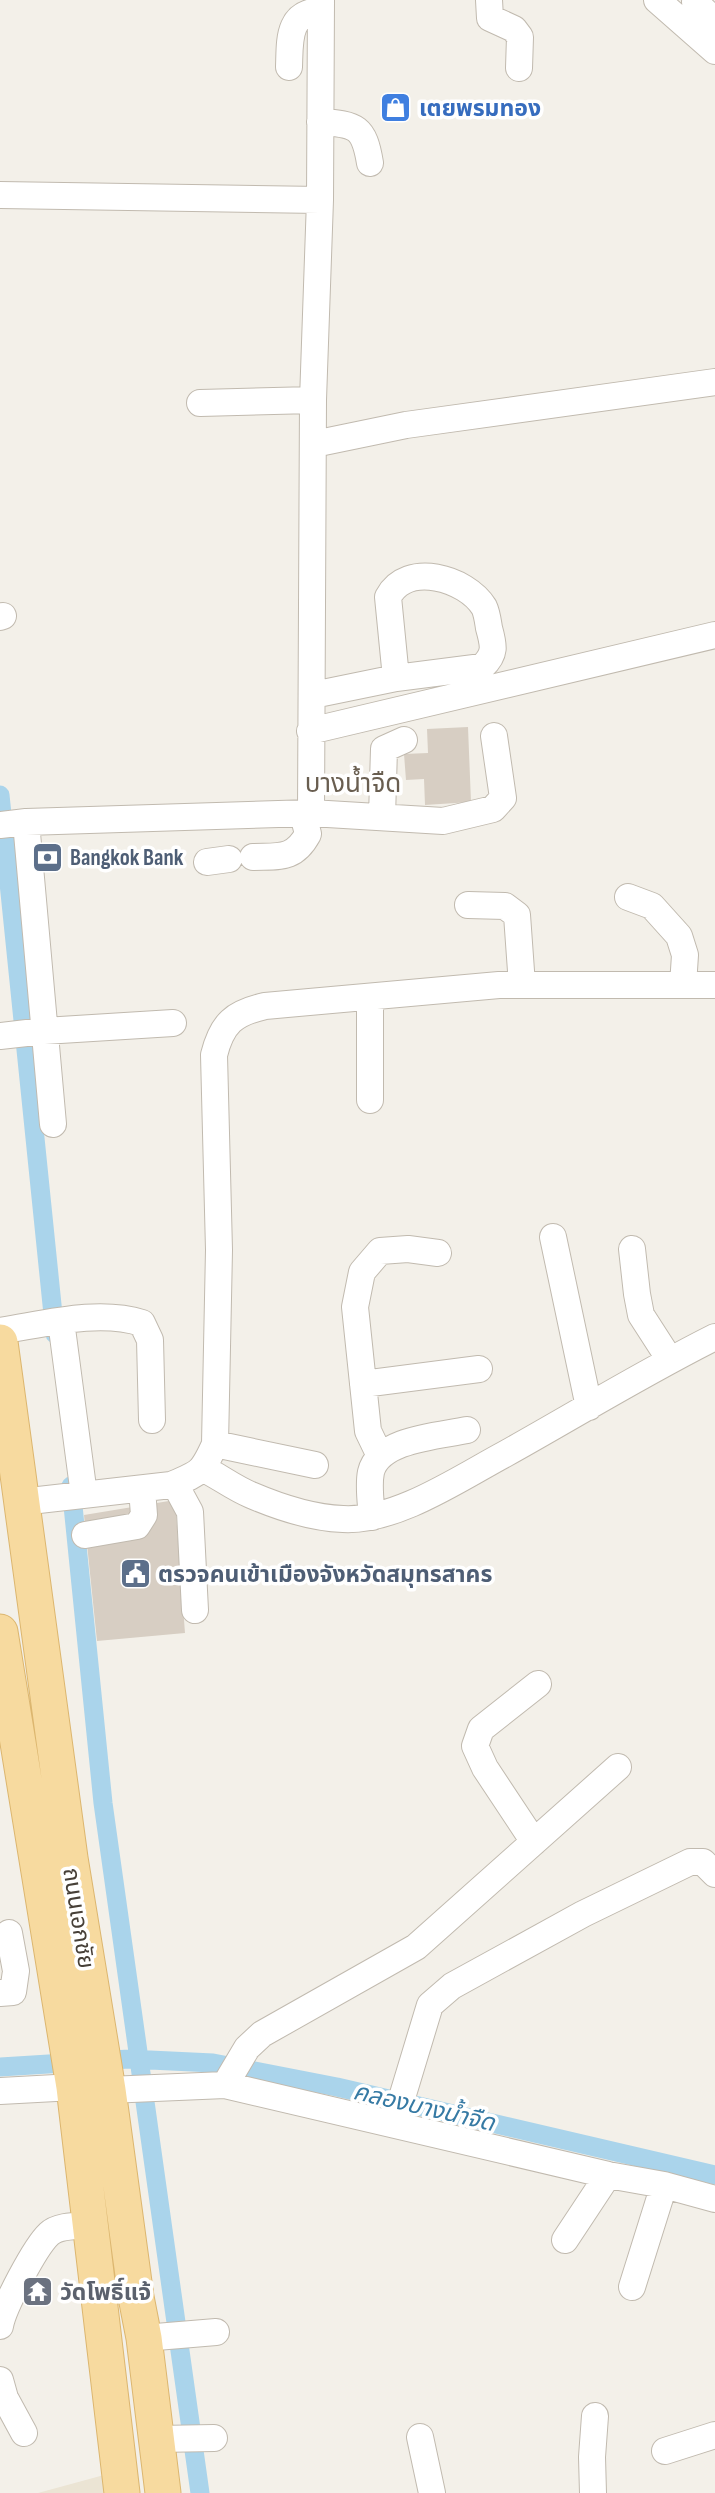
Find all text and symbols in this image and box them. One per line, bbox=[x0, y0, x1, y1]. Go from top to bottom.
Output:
shop icon: เตยพรมทอง bbox=[379, 91, 413, 125]
place label: เตยพรมทอง bbox=[419, 95, 541, 123]
district label: บางน้ำจืด bbox=[305, 765, 401, 800]
bank icon: Bangkok Bank bbox=[30, 840, 64, 874]
place label: Bangkok Bank bbox=[70, 844, 184, 872]
public building icon: ตรวจคนเข้าเมืองจังหวัดสมุทรสาคร bbox=[118, 1557, 152, 1591]
place label: ตรวจคนเข้าเมืองจังหวัดสมุทรสาคร bbox=[158, 1561, 492, 1589]
street label: ถนนเอกชัย bbox=[56, 1866, 100, 1971]
water label: คลองบางน้ำจืด bbox=[350, 2074, 499, 2138]
temple icon: วัดโพธิ์แจ้ bbox=[20, 2275, 54, 2309]
place label: วัดโพธิ์แจ้ bbox=[60, 2277, 151, 2307]

